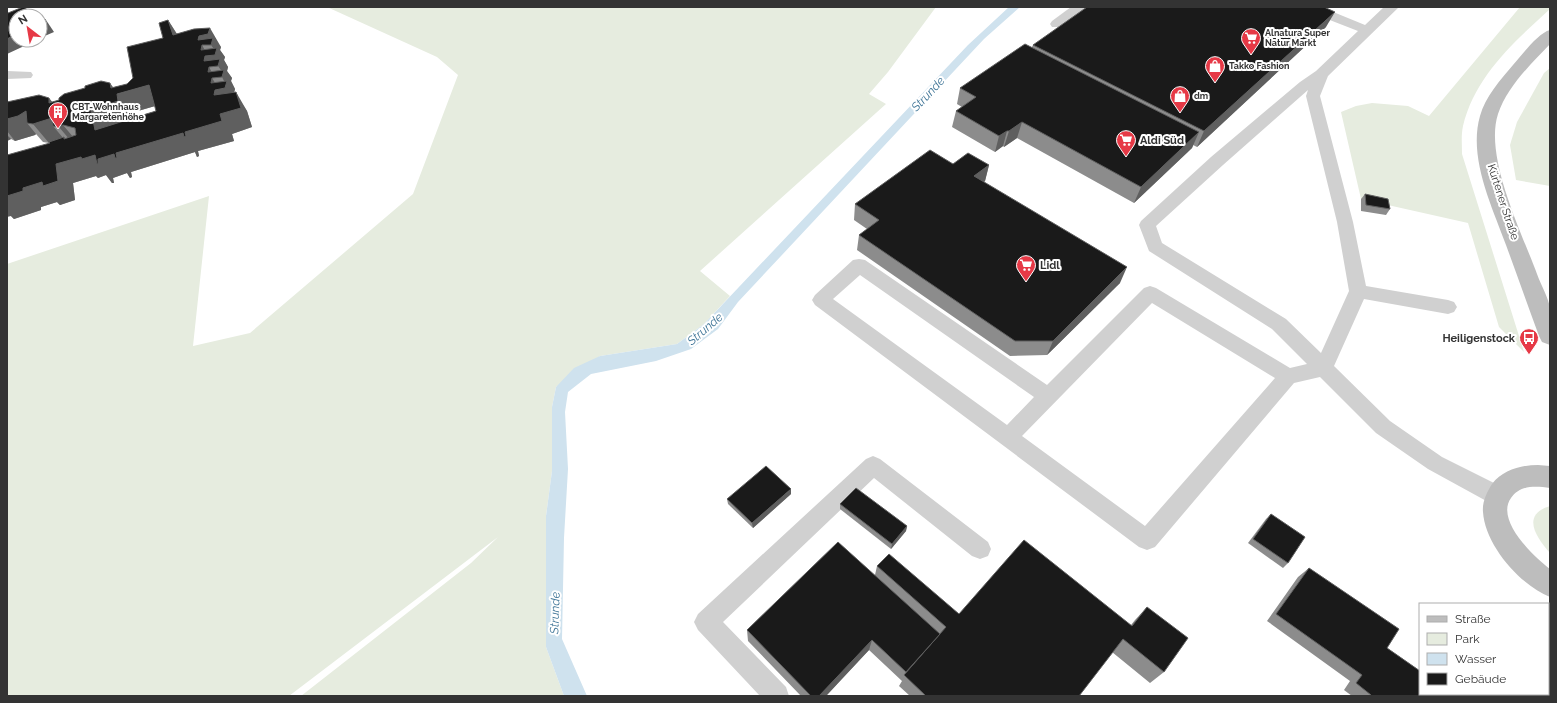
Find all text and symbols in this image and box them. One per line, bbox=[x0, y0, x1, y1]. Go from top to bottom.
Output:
north arrow bbox=[8, 8, 48, 48]
text: N bbox=[16, 12, 30, 28]
supermarket icon: Alnatura Super Natur Markt bbox=[1240, 27, 1262, 55]
place label: Alnatura Super Natur Markt bbox=[1265, 28, 1330, 48]
shop icon: Takko Fashion bbox=[1204, 55, 1226, 83]
place label: Takko Fashion bbox=[1229, 61, 1289, 71]
water label: Strunde bbox=[908, 73, 948, 115]
shop icon: dm bbox=[1169, 85, 1191, 113]
place label: dm bbox=[1194, 91, 1208, 101]
building icon: CBT-Wohnhaus Margaretenhöhe bbox=[47, 101, 69, 129]
place label: CBT-Wohnhaus Margaretenhöhe bbox=[72, 102, 145, 122]
supermarket icon: Aldi Süd bbox=[1115, 129, 1137, 157]
place label: Aldi Süd bbox=[1140, 134, 1184, 147]
street label: Kürtener Straße bbox=[1485, 162, 1522, 242]
supermarket icon: Lidl bbox=[1015, 254, 1037, 282]
place label: Lidl bbox=[1040, 259, 1060, 272]
water label: Strunde bbox=[684, 310, 726, 349]
bus stop icon: Heiligenstock bbox=[1518, 327, 1540, 355]
place label: Heiligenstock bbox=[1442, 332, 1516, 345]
water label: Strunde bbox=[547, 591, 563, 635]
legend bbox=[1419, 603, 1549, 695]
text: Straße bbox=[1455, 612, 1491, 626]
text: Park bbox=[1455, 632, 1480, 646]
text: Wasser bbox=[1455, 652, 1497, 666]
text: Gebäude bbox=[1455, 672, 1506, 686]

